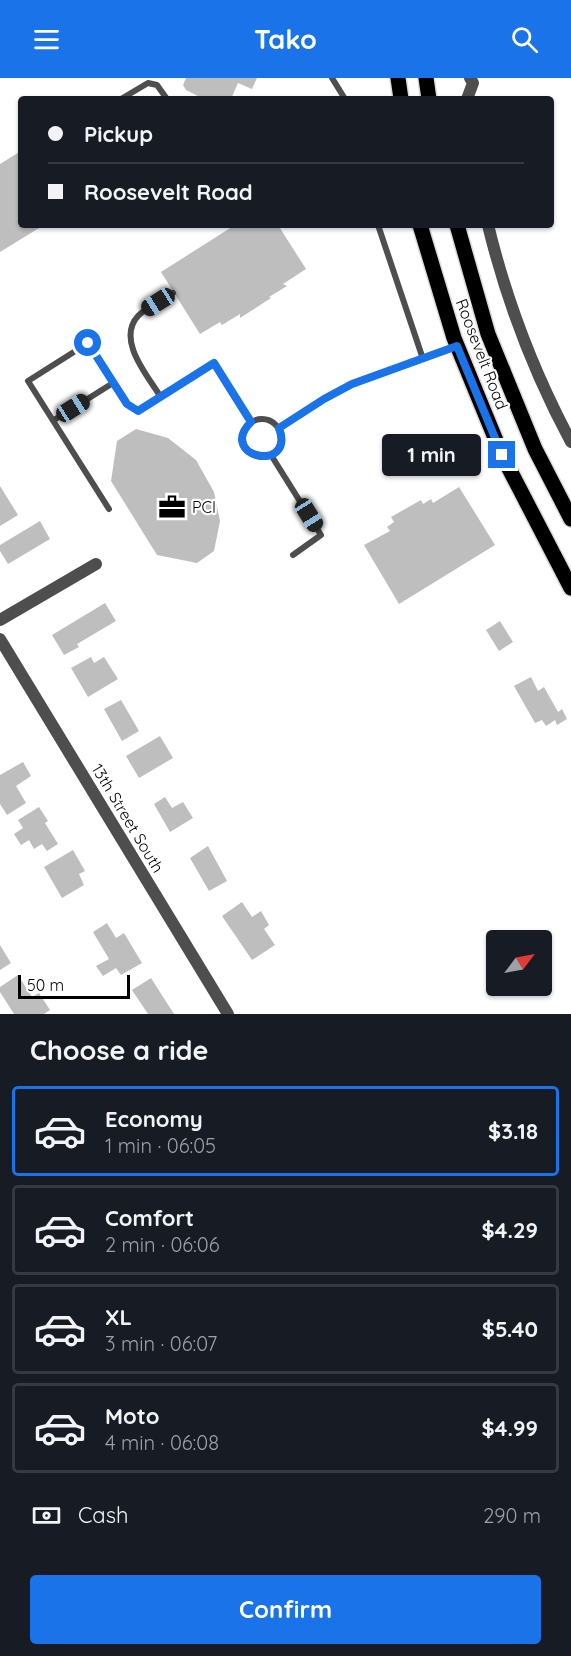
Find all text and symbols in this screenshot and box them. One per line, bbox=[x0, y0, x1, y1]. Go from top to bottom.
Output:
text: Tako bbox=[254, 22, 317, 56]
icon: menu bbox=[30, 23, 63, 56]
icon: search bbox=[508, 23, 541, 56]
text: Pickup bbox=[84, 120, 153, 148]
text: Roosevelt Road bbox=[84, 178, 253, 206]
car bbox=[138, 285, 178, 319]
street label: Roosevelt Road bbox=[452, 296, 512, 412]
route start bbox=[74, 329, 101, 356]
car bbox=[53, 391, 93, 425]
callout: 1 min bbox=[382, 434, 481, 476]
route end bbox=[488, 441, 515, 468]
text: 1 min bbox=[407, 442, 456, 467]
office icon: PCI bbox=[157, 492, 187, 522]
car bbox=[292, 495, 326, 535]
place label: PCI bbox=[192, 497, 216, 517]
street label: 13th Street South bbox=[88, 760, 168, 876]
north arrow bbox=[486, 930, 552, 996]
map controls bbox=[486, 930, 552, 996]
scale bar bbox=[18, 972, 130, 1000]
text: 50 m bbox=[27, 975, 64, 995]
text: Choose a ride bbox=[30, 1033, 208, 1067]
icon: car bbox=[33, 1104, 87, 1158]
text: Economy bbox=[105, 1105, 203, 1133]
text: $3.18 bbox=[488, 1117, 538, 1145]
text: 1 min · 06:05 bbox=[105, 1133, 216, 1158]
icon: car bbox=[33, 1203, 87, 1257]
text: Comfort bbox=[105, 1204, 194, 1232]
text: $4.29 bbox=[481, 1216, 538, 1244]
text: 2 min · 06:06 bbox=[105, 1232, 220, 1257]
icon: car bbox=[33, 1302, 87, 1356]
text: XL bbox=[105, 1303, 132, 1331]
text: $5.40 bbox=[482, 1315, 538, 1343]
text: 3 min · 06:07 bbox=[105, 1331, 217, 1356]
icon: car bbox=[33, 1401, 87, 1455]
text: Moto bbox=[105, 1402, 159, 1430]
text: $4.99 bbox=[481, 1414, 538, 1442]
text: 4 min · 06:08 bbox=[105, 1430, 219, 1455]
icon: cash bbox=[30, 1499, 63, 1532]
text: Cash bbox=[78, 1501, 129, 1529]
text: 290 m bbox=[483, 1503, 541, 1528]
button: Confirm bbox=[30, 1575, 541, 1644]

